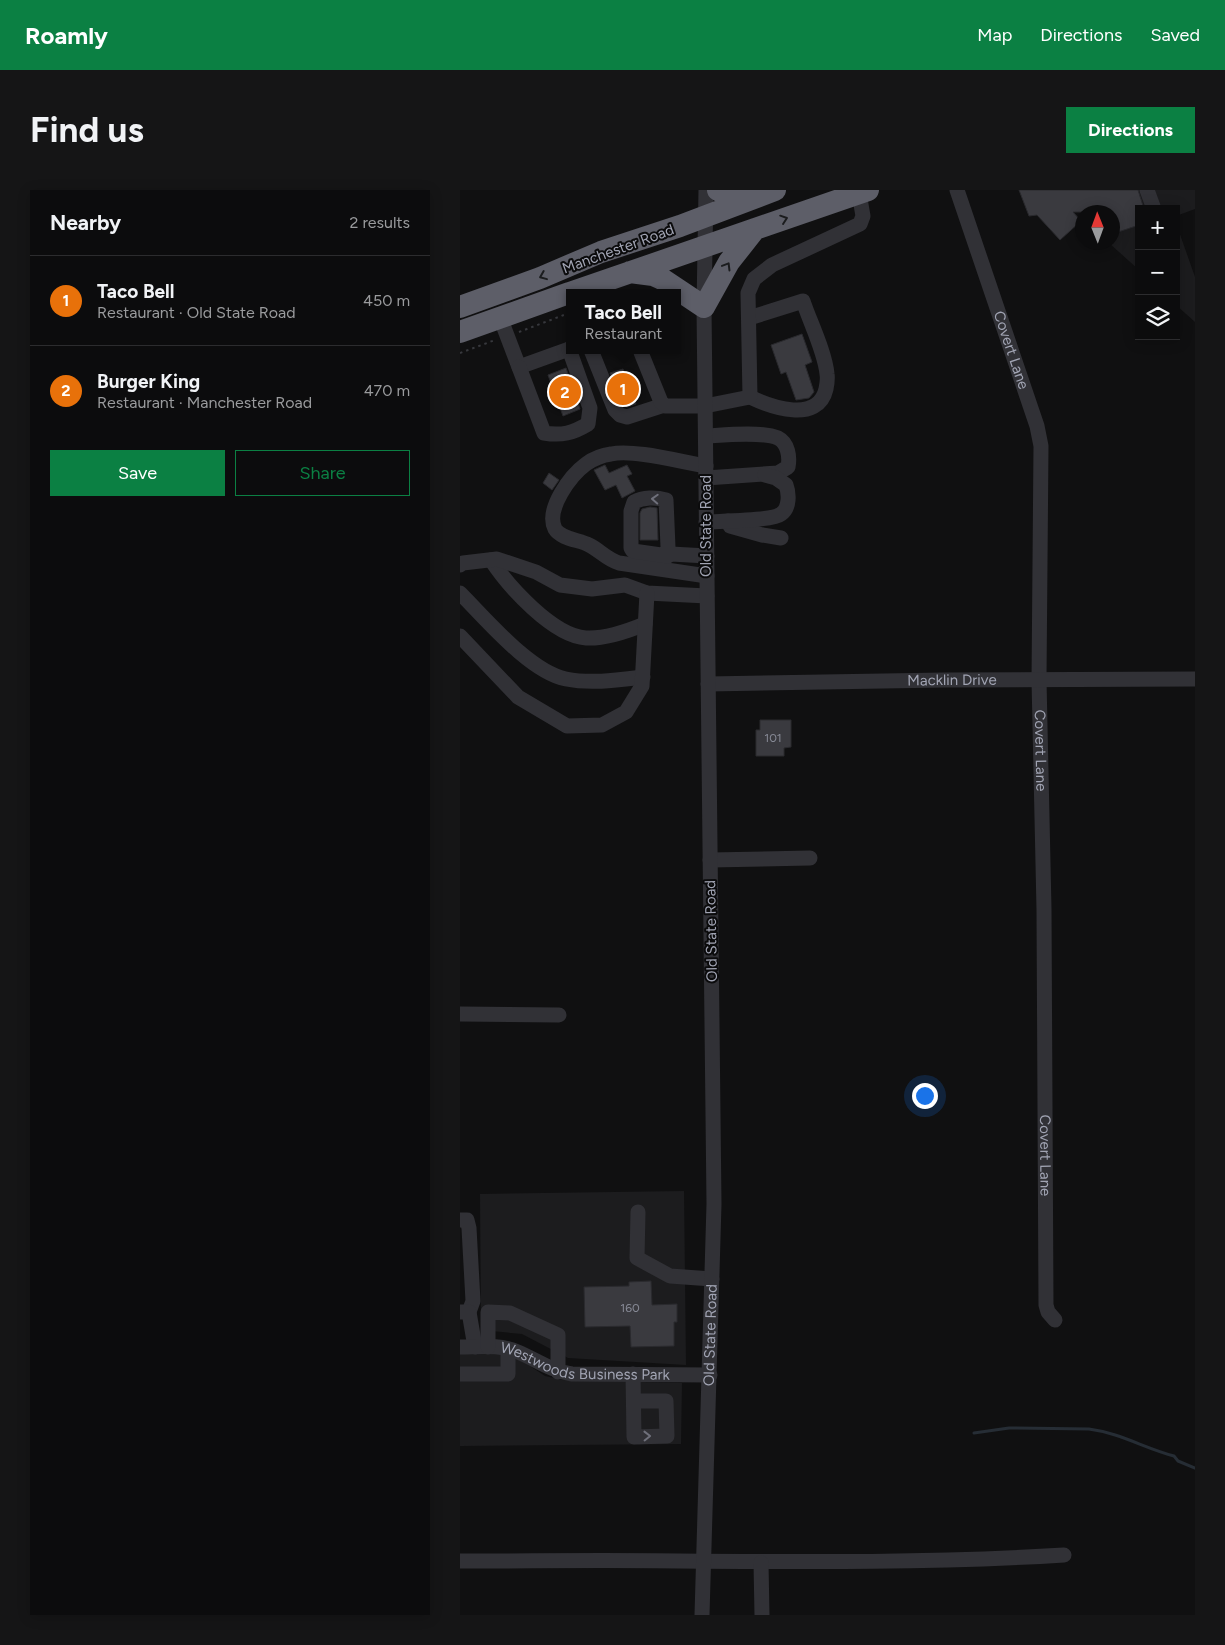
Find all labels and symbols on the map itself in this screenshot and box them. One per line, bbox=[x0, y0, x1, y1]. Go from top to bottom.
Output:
north arrow bbox=[1075, 205, 1120, 250]
one-way arrow bbox=[779, 215, 788, 225]
street label: Manchester Road bbox=[560, 220, 676, 278]
one-way arrow bbox=[720, 263, 730, 272]
one-way arrow bbox=[539, 270, 548, 280]
street label: Covert Lane bbox=[990, 308, 1033, 392]
pin: 1 bbox=[607, 370, 639, 408]
pin: 2 bbox=[549, 373, 581, 411]
street label: Old State Road bbox=[697, 475, 715, 577]
one-way arrow bbox=[651, 493, 659, 504]
street label: Macklin Drive bbox=[907, 671, 997, 690]
street label: Covert Lane bbox=[1031, 709, 1050, 791]
house number: 101 bbox=[764, 731, 782, 745]
street label: Old State Road bbox=[701, 880, 721, 982]
your location bbox=[912, 1083, 938, 1109]
street label: Covert Lane bbox=[1036, 1114, 1054, 1196]
street label: Old State Road bbox=[700, 1284, 721, 1386]
house number: 160 bbox=[620, 1301, 640, 1315]
street label: Westwoods Business Park bbox=[499, 1338, 671, 1384]
one-way arrow bbox=[643, 1431, 651, 1442]

